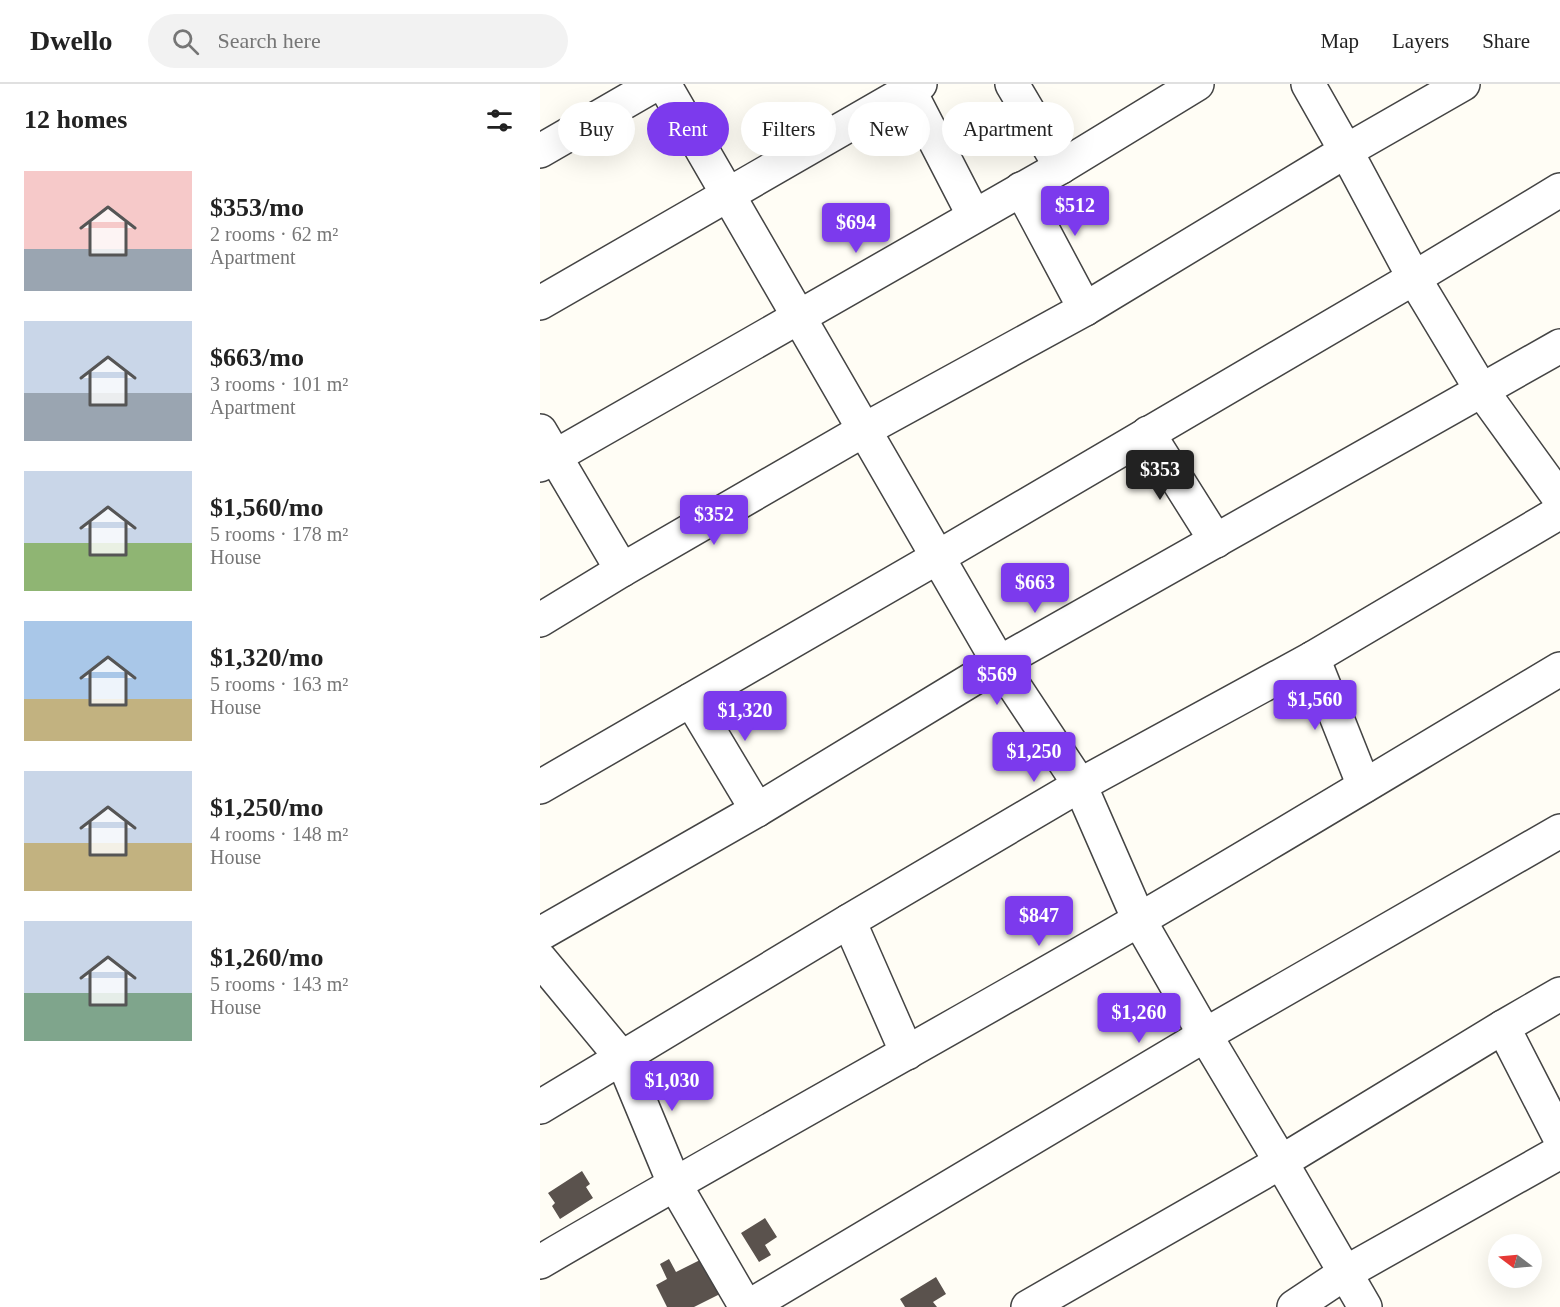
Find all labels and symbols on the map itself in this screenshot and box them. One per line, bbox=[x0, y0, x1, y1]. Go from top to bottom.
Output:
pin: $512 bbox=[1039, 186, 1111, 237]
pin: $694 bbox=[820, 203, 892, 254]
pin: $353 bbox=[1124, 450, 1196, 501]
pin: $352 bbox=[678, 495, 750, 546]
pin: $663 bbox=[999, 563, 1071, 614]
pin: $569 bbox=[961, 655, 1033, 706]
pin: $1,560 bbox=[1266, 680, 1364, 731]
pin: $1,320 bbox=[696, 691, 794, 742]
pin: $1,250 bbox=[985, 732, 1083, 783]
pin: $847 bbox=[1003, 896, 1075, 947]
pin: $1,260 bbox=[1090, 993, 1188, 1044]
pin: $1,030 bbox=[623, 1061, 721, 1112]
north arrow bbox=[1488, 1234, 1542, 1288]

